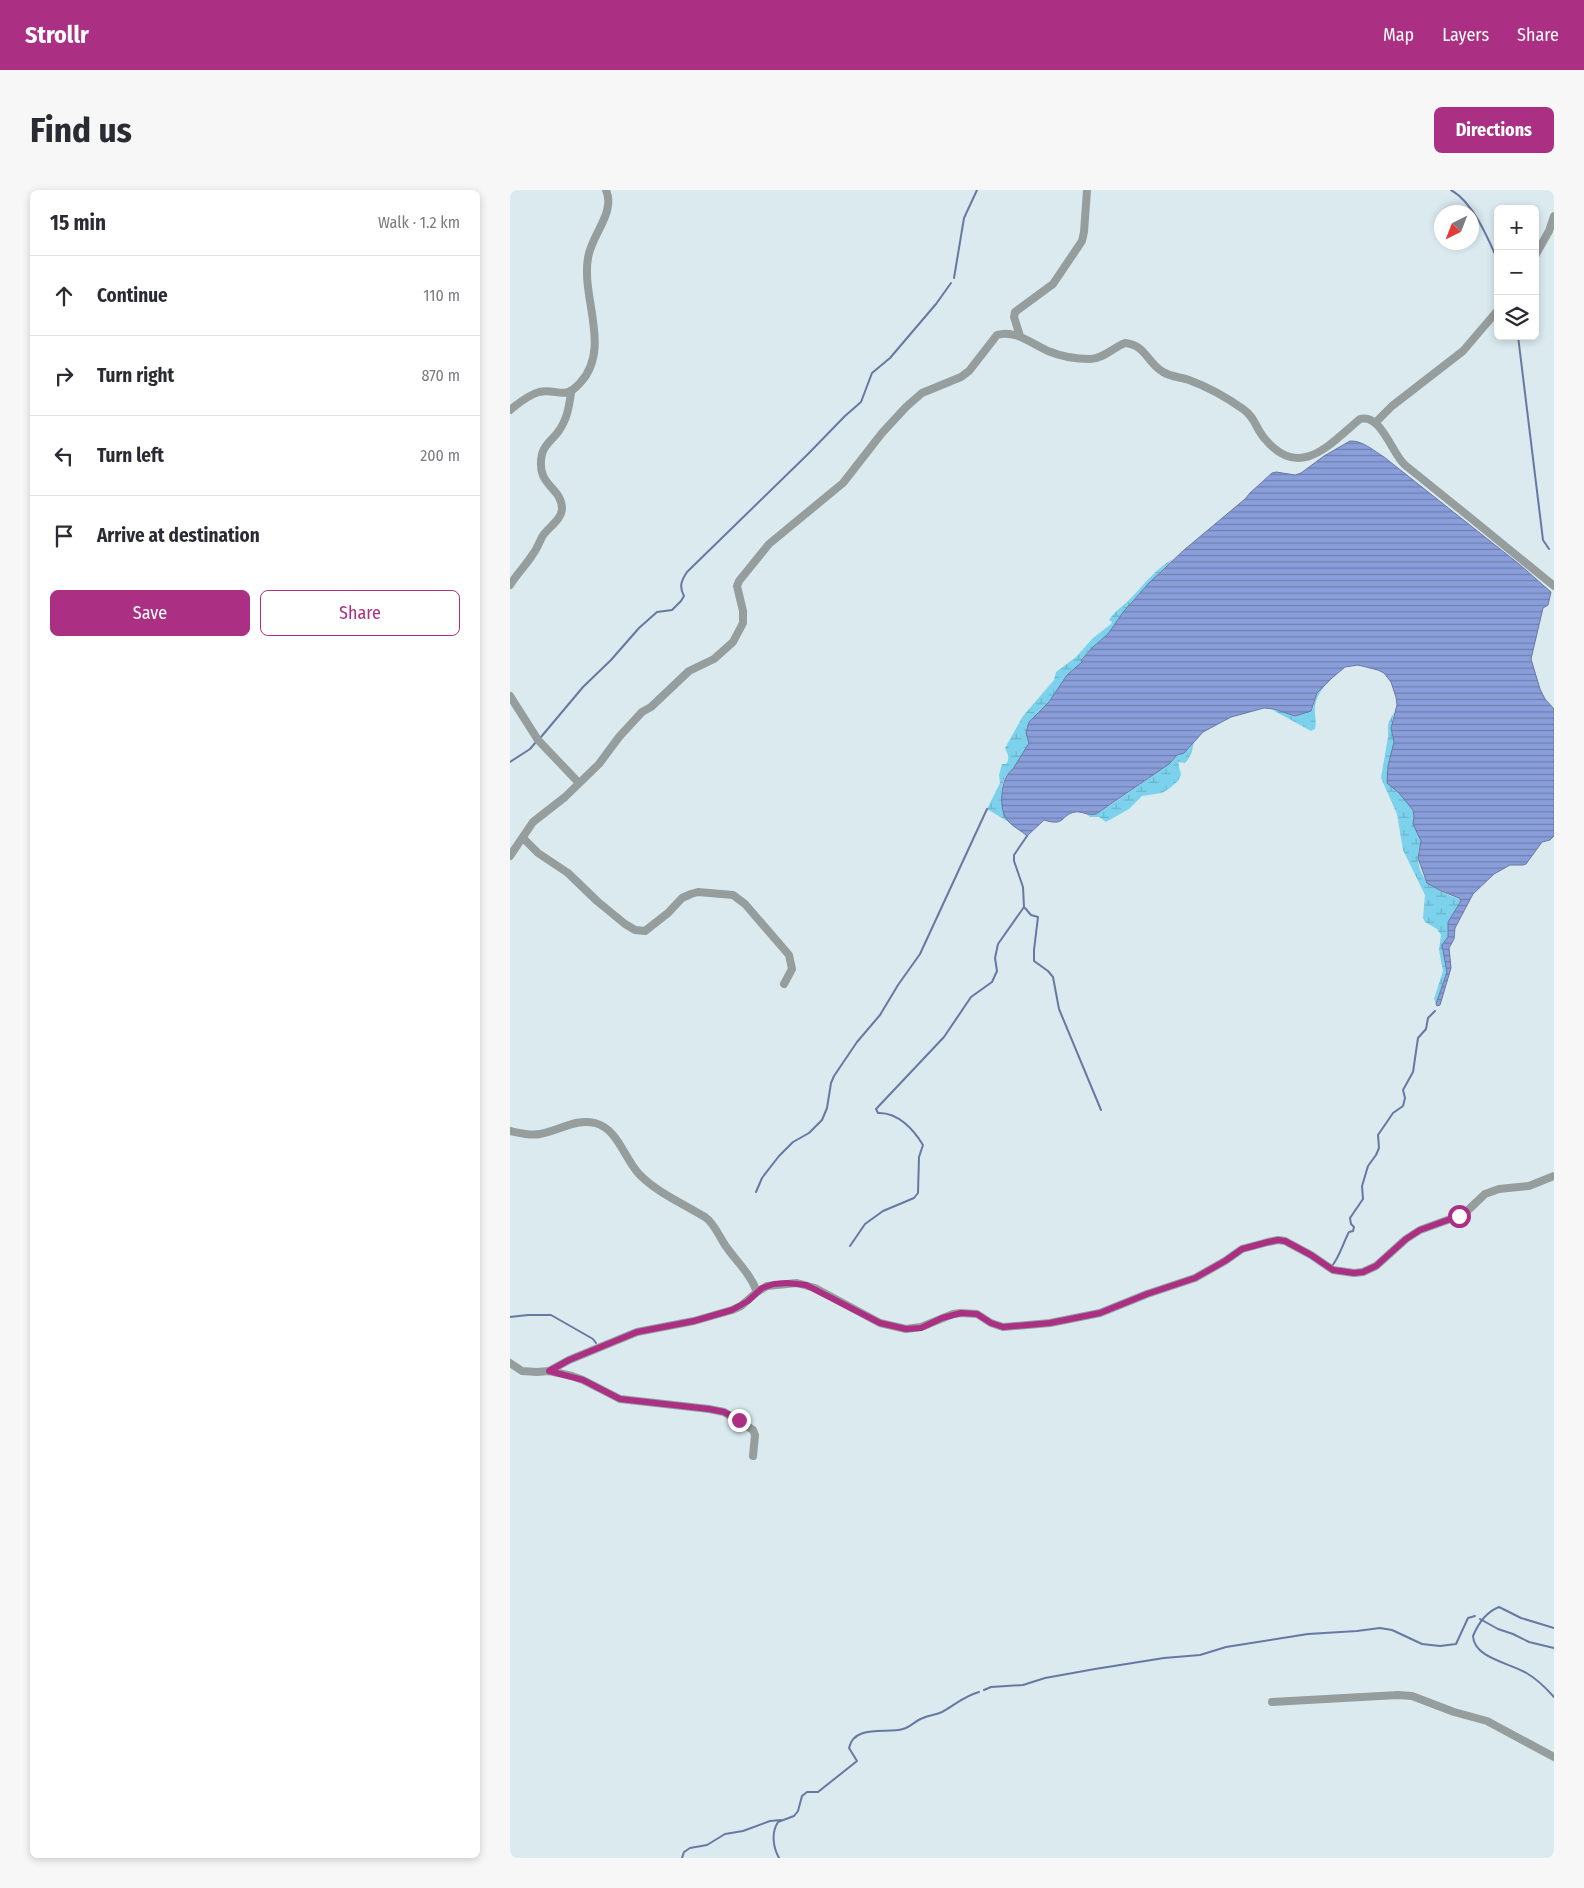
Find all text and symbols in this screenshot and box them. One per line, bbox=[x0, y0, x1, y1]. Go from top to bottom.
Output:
text: Strollr bbox=[25, 21, 89, 49]
text: Map bbox=[1383, 24, 1414, 46]
text: Layers bbox=[1442, 24, 1489, 46]
text: Share bbox=[1517, 24, 1559, 46]
button: Directions bbox=[1434, 107, 1554, 153]
text: Find us bbox=[30, 109, 132, 151]
north arrow bbox=[1434, 205, 1479, 250]
map controls bbox=[1494, 205, 1539, 340]
button: + bbox=[1494, 205, 1539, 250]
text: 15 min bbox=[50, 210, 106, 236]
text: Walk · 1.2 km bbox=[378, 213, 460, 232]
button: − bbox=[1494, 250, 1539, 295]
icon: ahead bbox=[50, 282, 78, 310]
text: Continue bbox=[97, 284, 168, 307]
text: 110 m bbox=[423, 286, 460, 305]
button: layers bbox=[1494, 295, 1539, 340]
icon: right bbox=[50, 362, 78, 390]
text: Turn right bbox=[97, 364, 174, 387]
text: 870 m bbox=[422, 366, 460, 385]
icon: left bbox=[50, 442, 78, 470]
text: Turn left bbox=[97, 444, 164, 467]
text: 200 m bbox=[420, 446, 460, 465]
icon: arrive bbox=[50, 522, 78, 550]
text: Arrive at destination bbox=[97, 524, 260, 547]
button: Save bbox=[50, 590, 250, 636]
button: Share bbox=[260, 590, 460, 636]
route start bbox=[1448, 1205, 1471, 1228]
route end bbox=[728, 1409, 751, 1432]

